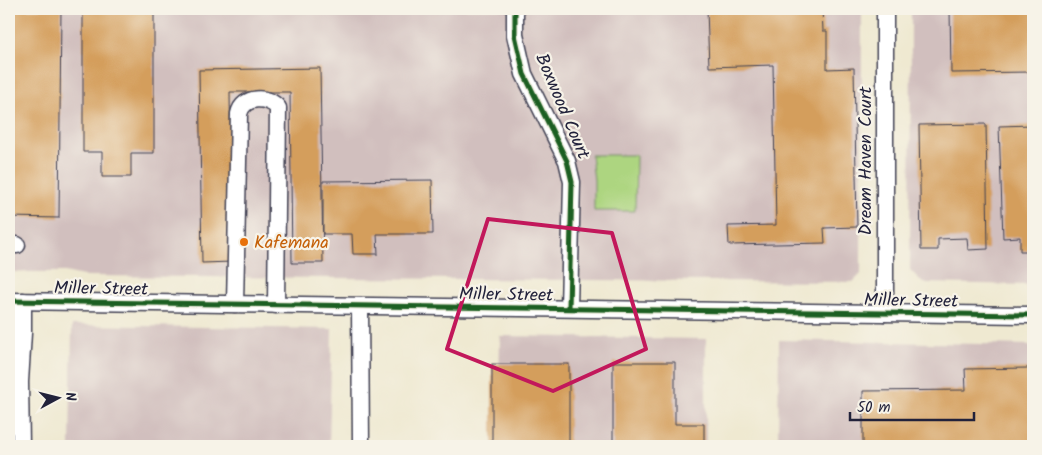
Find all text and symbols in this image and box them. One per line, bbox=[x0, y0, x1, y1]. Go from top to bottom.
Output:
street label: Boxwood Court bbox=[526, 49, 597, 165]
street label: Dream Haven Court bbox=[852, 85, 881, 236]
place label: Kafemana bbox=[254, 229, 329, 258]
marker: Kafemana bbox=[238, 236, 250, 248]
street label: Miller Street bbox=[54, 274, 149, 305]
street label: Miller Street bbox=[459, 280, 554, 311]
street label: Miller Street bbox=[864, 286, 959, 317]
north arrow bbox=[32, 372, 82, 422]
scale bar bbox=[850, 390, 973, 422]
text: N bbox=[58, 391, 81, 402]
text: 50 m bbox=[857, 396, 891, 420]

